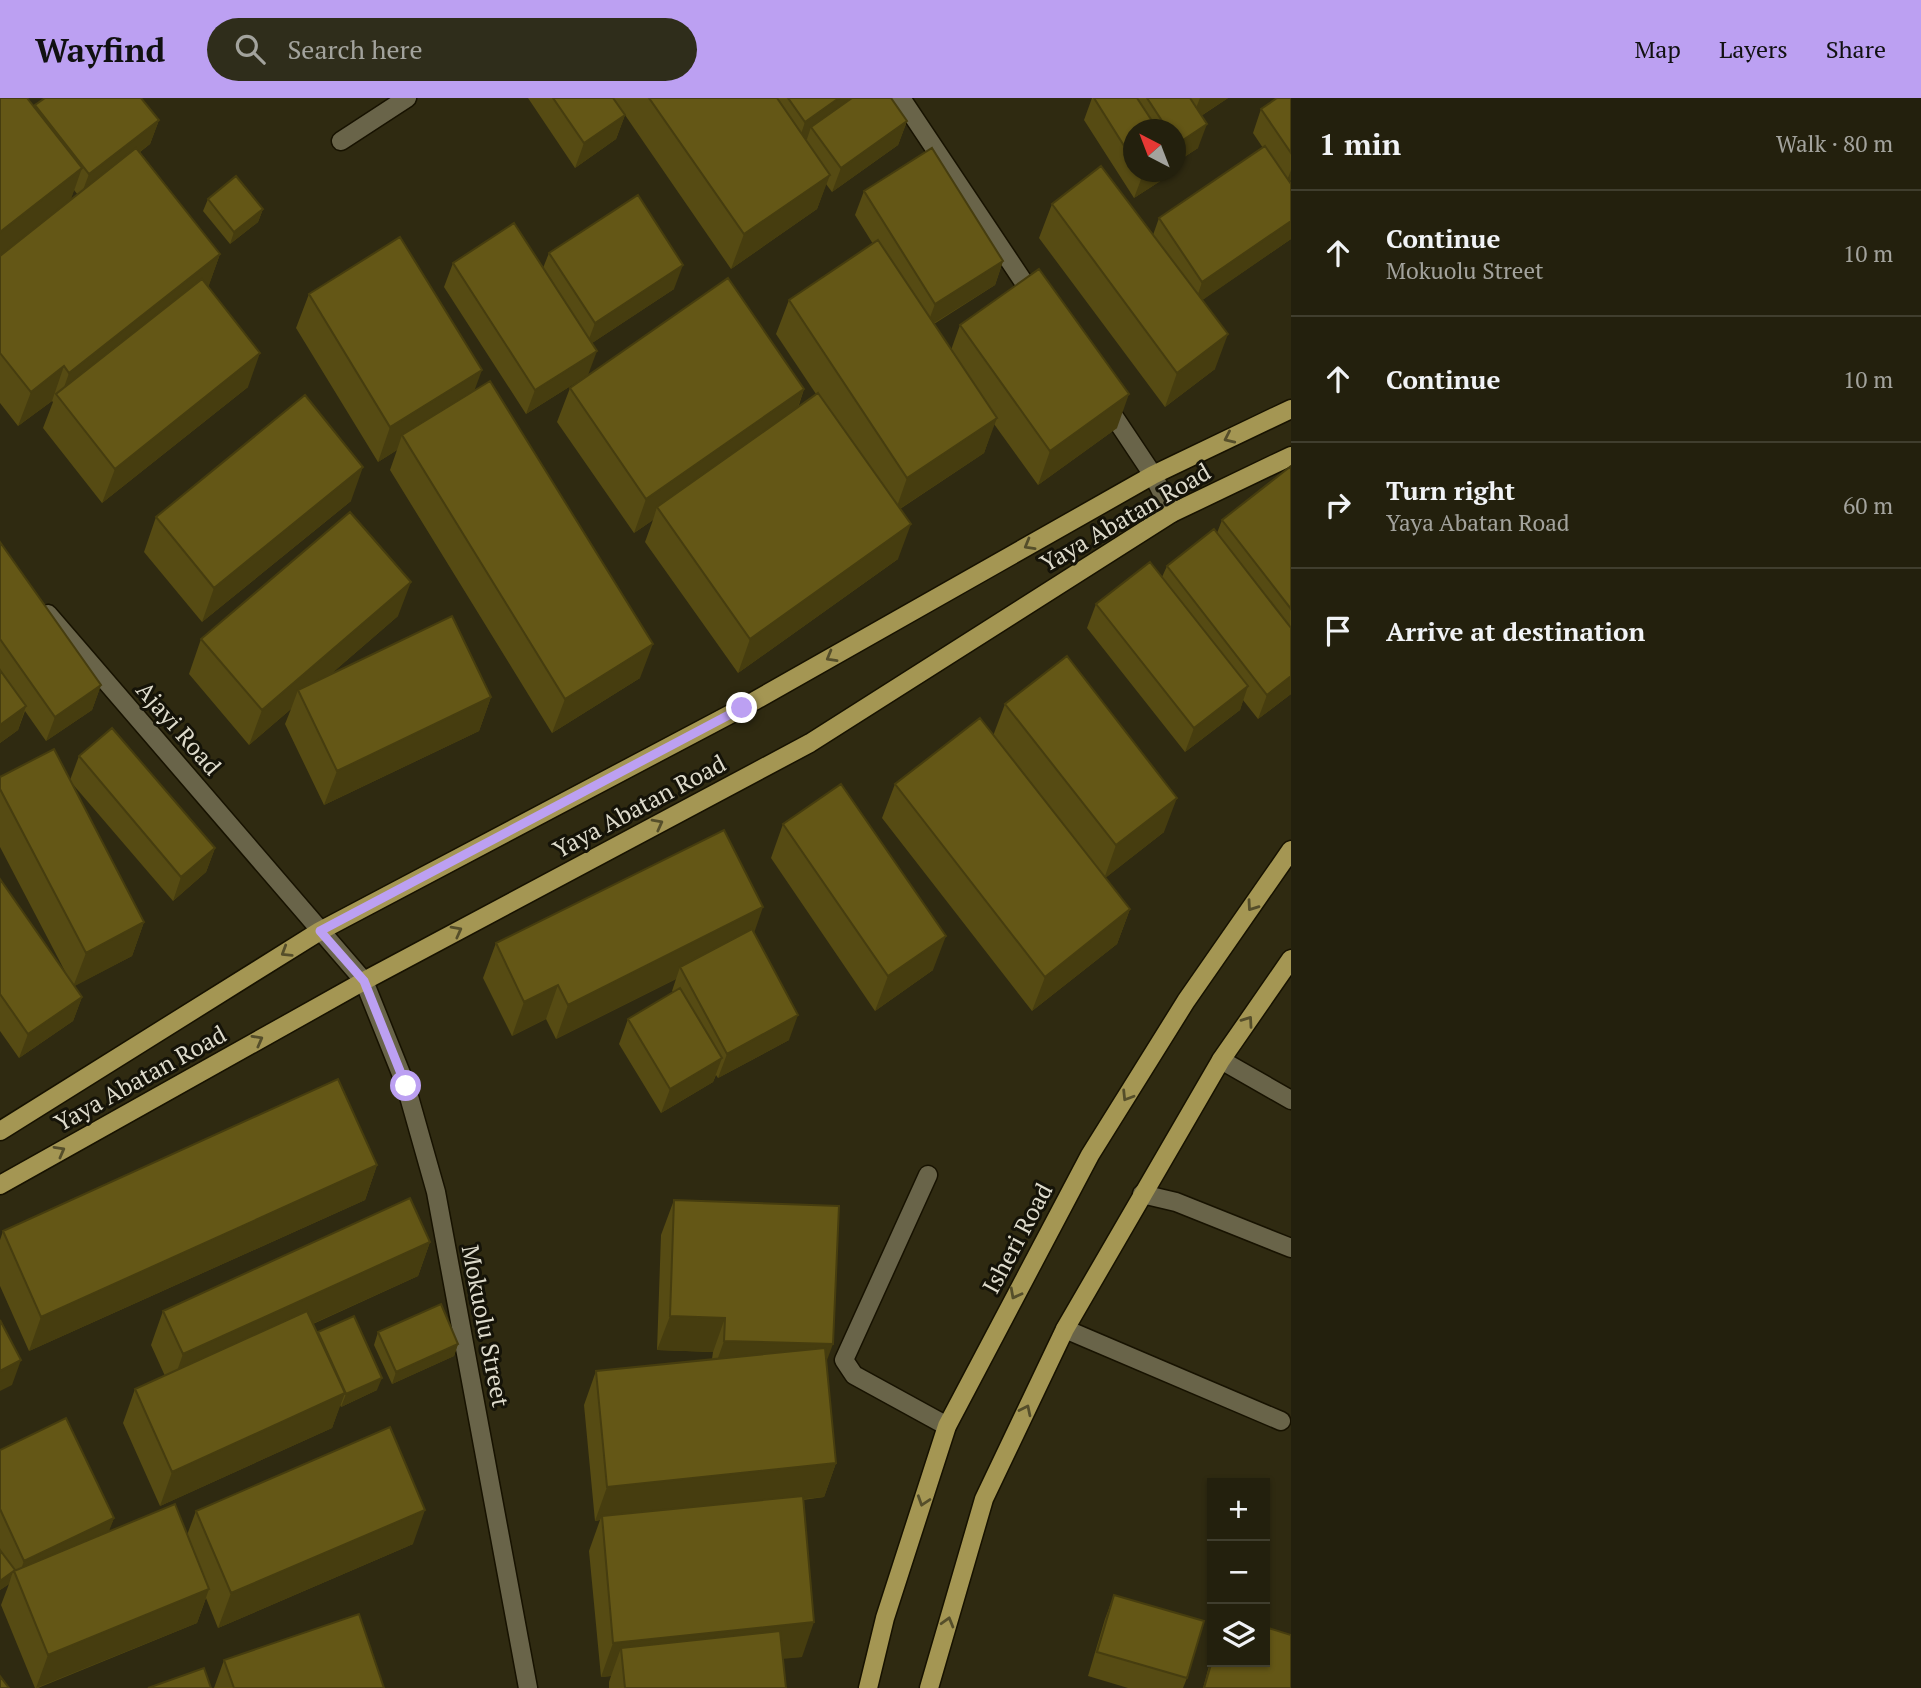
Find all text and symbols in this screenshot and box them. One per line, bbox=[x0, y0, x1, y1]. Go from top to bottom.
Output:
search box bbox=[207, 18, 697, 81]
text: Wayfind bbox=[35, 28, 165, 71]
icon: search bbox=[231, 30, 269, 68]
text: Search here bbox=[287, 32, 423, 66]
text: Map bbox=[1634, 33, 1681, 65]
text: Layers bbox=[1719, 33, 1788, 65]
text: Share bbox=[1826, 33, 1886, 65]
north arrow bbox=[1123, 119, 1186, 182]
text: 1 min bbox=[1319, 124, 1401, 164]
text: Walk · 80 m bbox=[1776, 128, 1893, 159]
text: Continue bbox=[1386, 221, 1500, 255]
icon: ahead bbox=[1319, 234, 1357, 272]
text: 10 m bbox=[1843, 238, 1893, 269]
text: Mokuolu Street bbox=[1386, 255, 1544, 286]
icon: ahead bbox=[1319, 360, 1357, 398]
text: Continue bbox=[1386, 362, 1500, 396]
text: 10 m bbox=[1843, 364, 1893, 395]
one-way arrow bbox=[1224, 430, 1236, 444]
street label: Yaya Abatan Road bbox=[1034, 455, 1216, 579]
text: Turn right bbox=[1386, 473, 1515, 507]
icon: right bbox=[1319, 486, 1357, 524]
text: 60 m bbox=[1843, 490, 1893, 521]
text: Yaya Abatan Road bbox=[1386, 507, 1570, 538]
one-way arrow bbox=[1023, 537, 1036, 550]
icon: arrive bbox=[1319, 612, 1357, 650]
text: Arrive at destination bbox=[1386, 614, 1645, 648]
one-way arrow bbox=[825, 649, 838, 662]
street label: Ajayi Road bbox=[129, 674, 229, 782]
route end bbox=[726, 692, 757, 723]
street label: Yaya Abatan Road bbox=[547, 747, 731, 865]
one-way arrow bbox=[651, 818, 663, 832]
one-way arrow bbox=[1248, 898, 1260, 911]
one-way arrow bbox=[450, 926, 463, 939]
one-way arrow bbox=[281, 944, 294, 957]
one-way arrow bbox=[1240, 1016, 1252, 1029]
street label: Yaya Abatan Road bbox=[48, 1018, 232, 1138]
one-way arrow bbox=[251, 1035, 263, 1048]
route start bbox=[390, 1070, 421, 1101]
one-way arrow bbox=[1123, 1088, 1136, 1101]
one-way arrow bbox=[52, 1146, 65, 1159]
street label: Isheri Road bbox=[975, 1177, 1059, 1299]
street label: Mokuolu Street bbox=[455, 1242, 517, 1410]
one-way arrow bbox=[1010, 1287, 1023, 1299]
one-way arrow bbox=[1018, 1405, 1032, 1417]
map controls bbox=[1207, 1478, 1270, 1667]
button: + bbox=[1207, 1478, 1270, 1541]
one-way arrow bbox=[916, 1495, 931, 1507]
button: − bbox=[1207, 1541, 1270, 1604]
button: layers bbox=[1207, 1604, 1270, 1667]
one-way arrow bbox=[939, 1617, 954, 1629]

